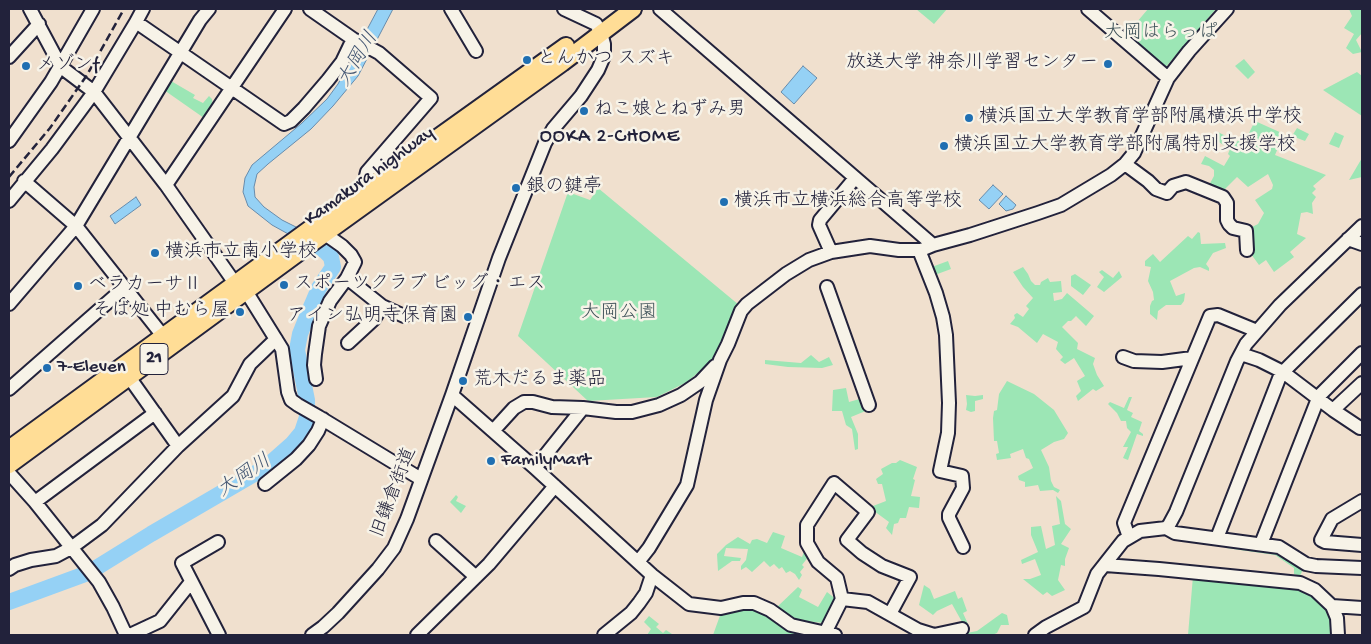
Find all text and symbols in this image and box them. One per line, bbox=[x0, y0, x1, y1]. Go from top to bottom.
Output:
park label: 大岡はらっぱ bbox=[1104, 23, 1218, 45]
water label: 大岡川 bbox=[333, 28, 385, 92]
place label: とんかつ スズキ bbox=[537, 49, 674, 71]
place label: 放送大学 神奈川学習センター bbox=[847, 53, 1098, 75]
marker: とんかつ スズキ bbox=[521, 54, 533, 66]
place label: メゾンf bbox=[36, 55, 99, 77]
marker: 放送大学 神奈川学習センター bbox=[1102, 58, 1114, 70]
marker: メゾンf bbox=[20, 60, 32, 72]
place label: ねこ娘とねずみ男 bbox=[594, 100, 746, 122]
marker: ねこ娘とねずみ男 bbox=[578, 105, 590, 117]
place label: 横浜国立大学教育学部附属横浜中学校 bbox=[979, 107, 1302, 129]
marker: 横浜国立大学教育学部附属横浜中学校 bbox=[963, 112, 975, 124]
street label: Kamakura highway bbox=[301, 122, 439, 232]
district label: OOKA 2-CHOME bbox=[538, 126, 682, 150]
place label: 横浜国立大学教育学部附属特別支援学校 bbox=[954, 135, 1296, 157]
marker: 横浜国立大学教育学部附属特別支援学校 bbox=[938, 140, 950, 152]
place label: 銀の鍵亭 bbox=[526, 177, 602, 199]
marker: 銀の鍵亭 bbox=[510, 182, 522, 194]
place label: 横浜市立横浜総合高等学校 bbox=[734, 191, 962, 213]
marker: 横浜市立横浜総合高等学校 bbox=[718, 196, 730, 208]
place label: 横浜市立南小学校 bbox=[165, 242, 317, 264]
marker: 横浜市立南小学校 bbox=[149, 247, 161, 259]
place label: スポーツクラブ ビッグ・エス bbox=[294, 274, 545, 296]
place label: ベラカーサⅡ bbox=[88, 275, 202, 297]
marker: スポーツクラブ ビッグ・エス bbox=[278, 279, 290, 291]
marker: ベラカーサⅡ bbox=[72, 280, 84, 292]
place label: そば処 中むら屋 bbox=[93, 301, 230, 323]
park label: 大岡公園 bbox=[581, 303, 657, 325]
marker: そば処 中むら屋 bbox=[234, 306, 246, 318]
place label: アイン弘明寺保育園 bbox=[287, 306, 458, 328]
marker: アイン弘明寺保育園 bbox=[462, 311, 474, 323]
road number: 21 bbox=[140, 344, 168, 374]
place label: 7-Eleven bbox=[57, 357, 126, 379]
marker: 7-Eleven bbox=[41, 362, 53, 374]
place label: 荒木だるま薬品 bbox=[473, 370, 606, 392]
marker: 荒木だるま薬品 bbox=[457, 375, 469, 387]
street label: 旧鎌倉街道 bbox=[367, 445, 423, 541]
water label: 大岡川 bbox=[213, 450, 277, 504]
place label: FamilyMart bbox=[501, 450, 591, 472]
marker: FamilyMart bbox=[485, 455, 497, 467]

